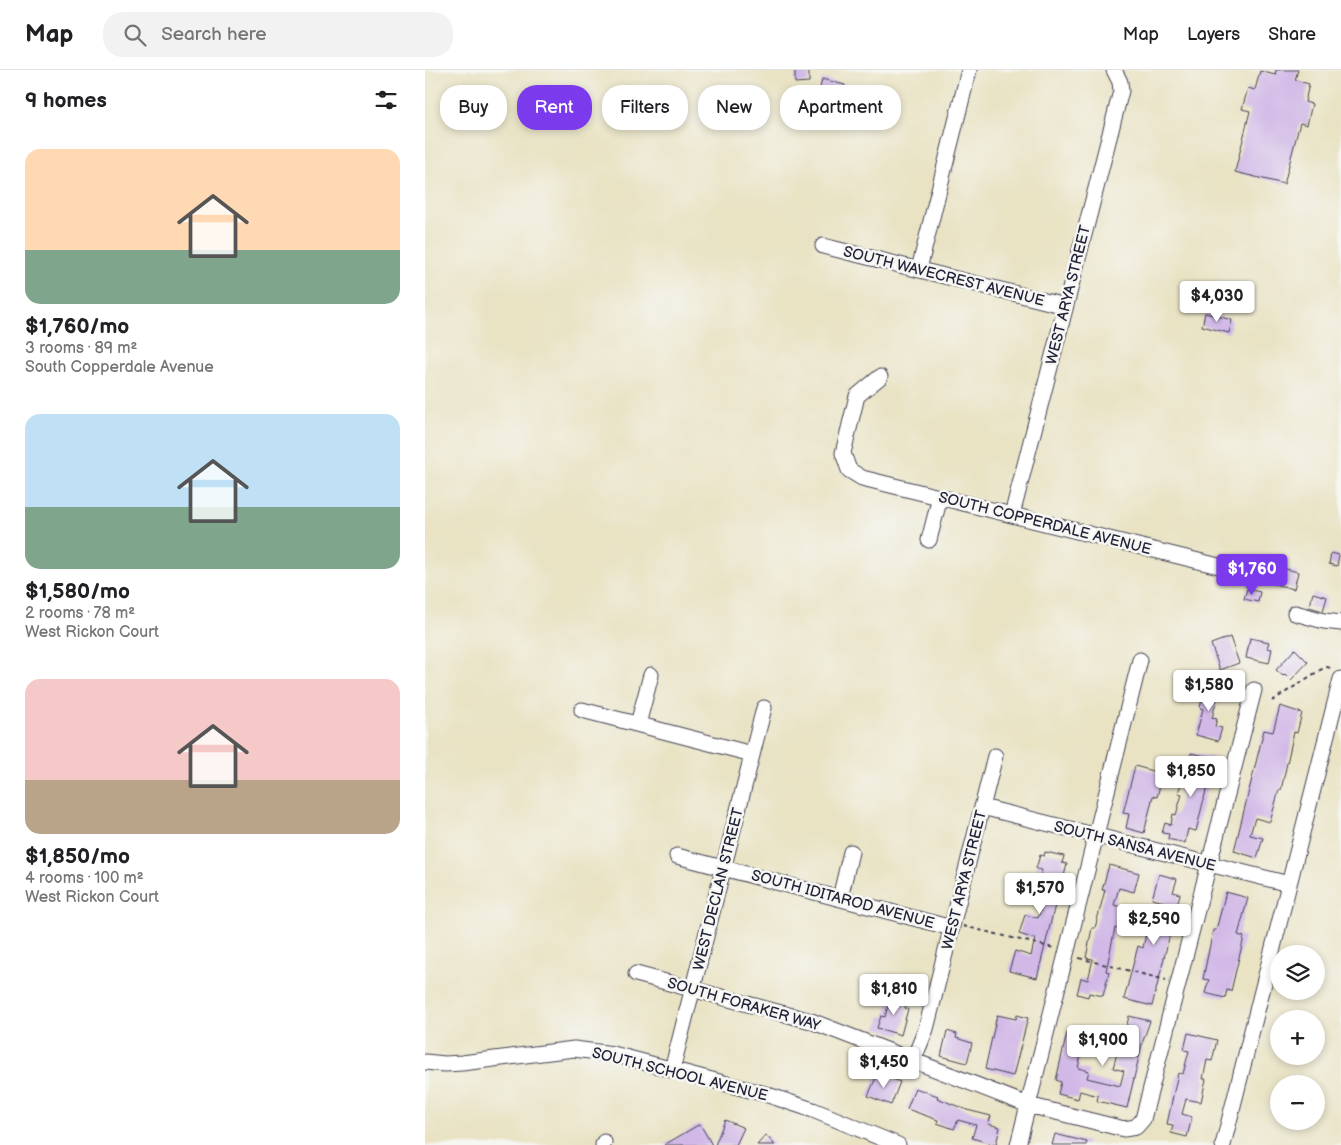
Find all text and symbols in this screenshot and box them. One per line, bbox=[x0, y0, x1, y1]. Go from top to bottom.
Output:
search box bbox=[103, 12, 453, 57]
text: Map bbox=[25, 20, 73, 49]
icon: search bbox=[121, 21, 149, 49]
text: Search here bbox=[161, 23, 267, 46]
text: Map bbox=[1123, 24, 1159, 45]
text: Layers bbox=[1187, 24, 1240, 45]
text: Share bbox=[1268, 24, 1316, 45]
chip: Buy bbox=[440, 85, 507, 130]
chip: Rent bbox=[517, 85, 592, 130]
chip: Filters bbox=[602, 85, 688, 130]
chip: New bbox=[698, 85, 770, 130]
chip: Apartment bbox=[780, 85, 901, 130]
icon: filters bbox=[372, 86, 400, 114]
text: 9 homes bbox=[25, 88, 107, 113]
icon: home bbox=[168, 181, 258, 271]
street label: WEST ARYA STREET bbox=[1042, 223, 1095, 367]
street label: SOUTH WAVECREST AVENUE bbox=[841, 242, 1047, 311]
pin: $4,030 bbox=[1176, 280, 1258, 323]
text: $4,030 bbox=[1191, 287, 1243, 306]
text: $1,760/mo bbox=[25, 314, 129, 339]
text: 3 rooms · 89 m² bbox=[25, 339, 137, 358]
text: South Copperdale Avenue bbox=[25, 358, 214, 377]
icon: home bbox=[168, 446, 258, 536]
street label: SOUTH COPPERDALE AVENUE bbox=[937, 488, 1153, 559]
pin: $1,760 bbox=[1211, 554, 1293, 596]
text: $1,760 bbox=[1227, 560, 1277, 579]
text: $1,580/mo bbox=[25, 579, 130, 604]
text: 2 rooms · 78 m² bbox=[25, 604, 135, 623]
text: West Rickon Court bbox=[25, 623, 159, 642]
pin: $1,580 bbox=[1168, 670, 1250, 712]
text: $1,580 bbox=[1184, 676, 1234, 695]
icon: home bbox=[168, 711, 258, 801]
pin: $1,850 bbox=[1150, 756, 1232, 798]
text: $1,850 bbox=[1166, 762, 1216, 781]
street label: WEST DECLAN STREET bbox=[689, 806, 748, 972]
street label: WEST ARYA STREET bbox=[938, 808, 991, 952]
street label: SOUTH SANSA AVENUE bbox=[1052, 817, 1218, 876]
text: $1,850/mo bbox=[25, 844, 130, 869]
street label: SOUTH IDITAROD AVENUE bbox=[749, 866, 937, 933]
text: 4 rooms · 100 m² bbox=[25, 869, 144, 888]
pin: $1,570 bbox=[999, 872, 1081, 915]
text: $1,570 bbox=[1016, 879, 1064, 898]
text: West Rickon Court bbox=[25, 888, 159, 907]
pin: $2,590 bbox=[1113, 904, 1195, 946]
text: $2,590 bbox=[1128, 910, 1180, 929]
map controls bbox=[1270, 945, 1325, 1130]
button: layers bbox=[1270, 945, 1325, 1000]
street label: SOUTH FORAKER WAY bbox=[665, 974, 823, 1036]
pin: $1,810 bbox=[853, 974, 935, 1016]
text: $1,810 bbox=[870, 980, 918, 999]
button: + bbox=[1270, 1010, 1325, 1065]
pin: $1,900 bbox=[1062, 1024, 1144, 1067]
text: $1,900 bbox=[1078, 1031, 1128, 1050]
street label: SOUTH SCHOOL AVENUE bbox=[590, 1043, 770, 1106]
pin: $1,450 bbox=[843, 1046, 925, 1089]
text: $1,450 bbox=[859, 1053, 909, 1072]
button: − bbox=[1270, 1075, 1325, 1130]

